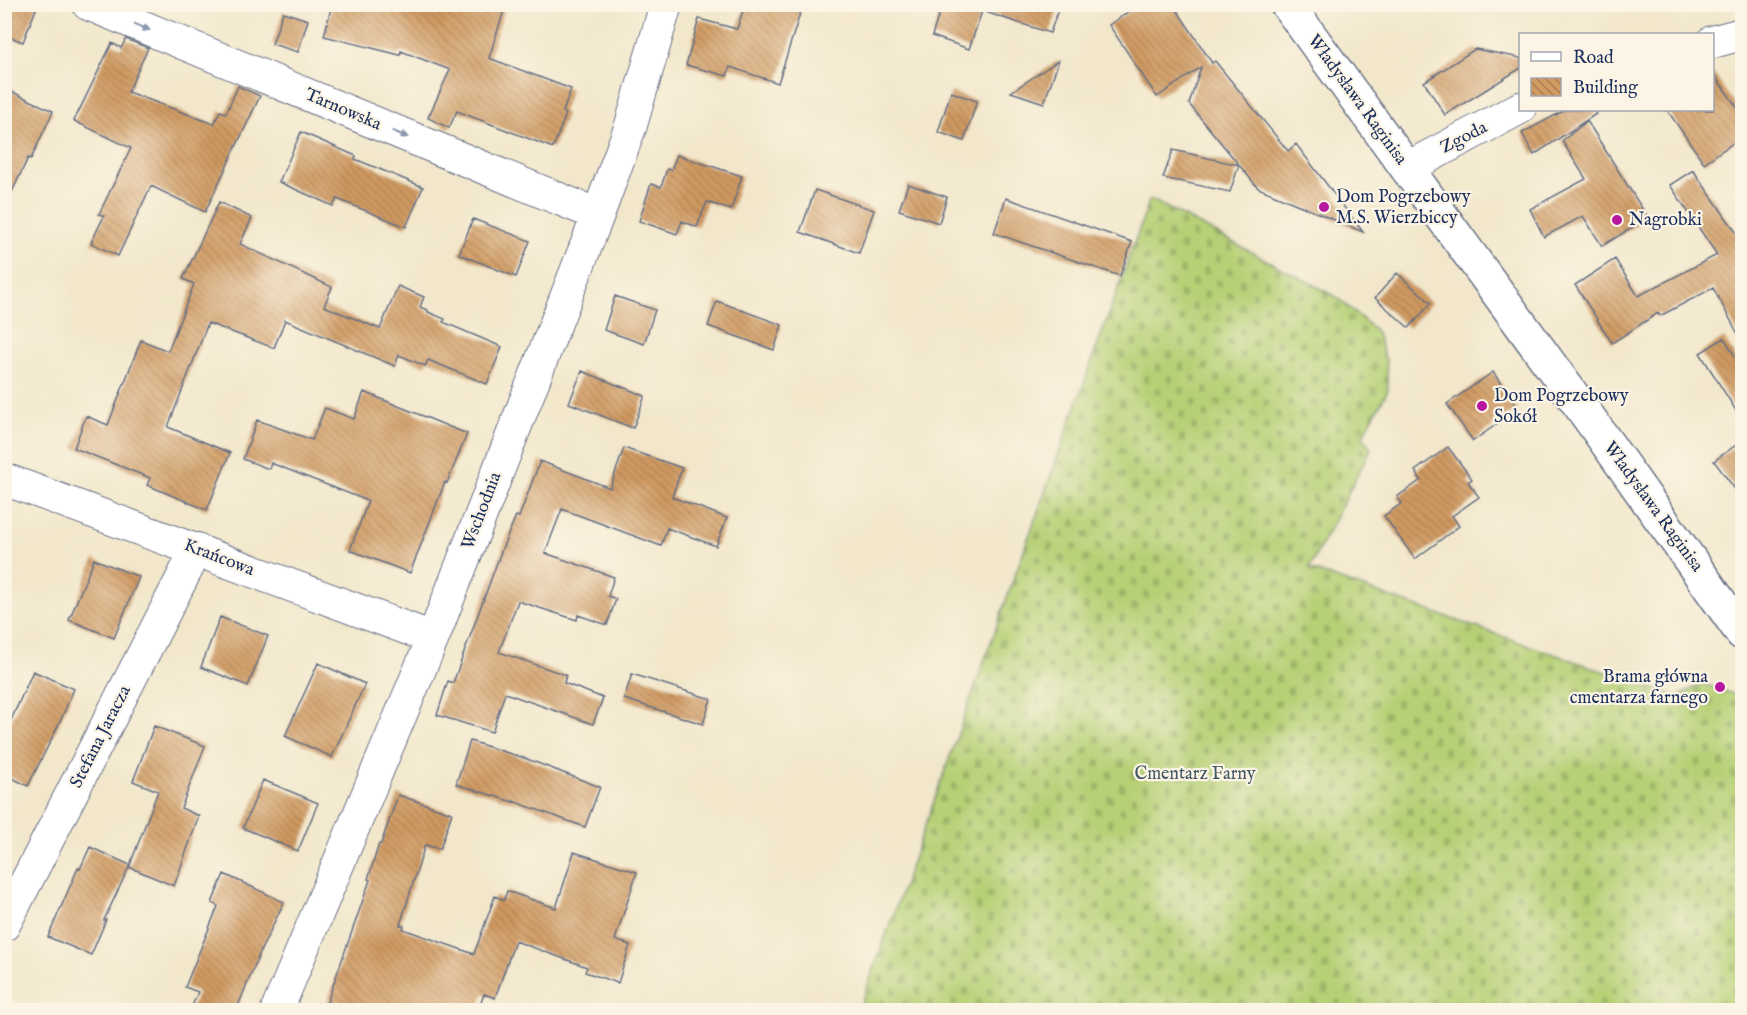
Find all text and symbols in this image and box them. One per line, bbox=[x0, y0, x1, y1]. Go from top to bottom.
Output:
one-way arrow bbox=[133, 22, 151, 32]
street label: Władysława Raginisa bbox=[1302, 30, 1412, 170]
legend bbox=[1519, 33, 1714, 111]
text: Road bbox=[1573, 47, 1614, 70]
text: Building bbox=[1573, 77, 1638, 100]
street label: Tarnowska bbox=[301, 84, 385, 136]
street label: Zgoda bbox=[1437, 116, 1491, 159]
one-way arrow bbox=[391, 129, 409, 139]
place label: Dom Pogrzebowy M.S. Wierzbiccy bbox=[1336, 186, 1471, 230]
marker: Dom Pogrzebowy M.S. Wierzbiccy bbox=[1317, 200, 1331, 214]
place label: Nagrobki bbox=[1629, 209, 1702, 232]
marker: Nagrobki bbox=[1610, 213, 1624, 227]
place label: Dom Pogrzebowy Sokół bbox=[1494, 385, 1629, 429]
marker: Dom Pogrzebowy Sokół bbox=[1475, 399, 1489, 413]
street label: Władysława Raginisa bbox=[1598, 437, 1708, 577]
street label: Wschodnia bbox=[457, 469, 507, 553]
street label: Krańcowa bbox=[180, 534, 258, 582]
place label: Brama główna cmentarza farnego bbox=[1570, 666, 1708, 710]
marker: Brama główna cmentarza farnego bbox=[1713, 680, 1727, 694]
street label: Stefana Jaracza bbox=[65, 682, 137, 792]
park label: Cmentarz Farny bbox=[1134, 763, 1256, 786]

